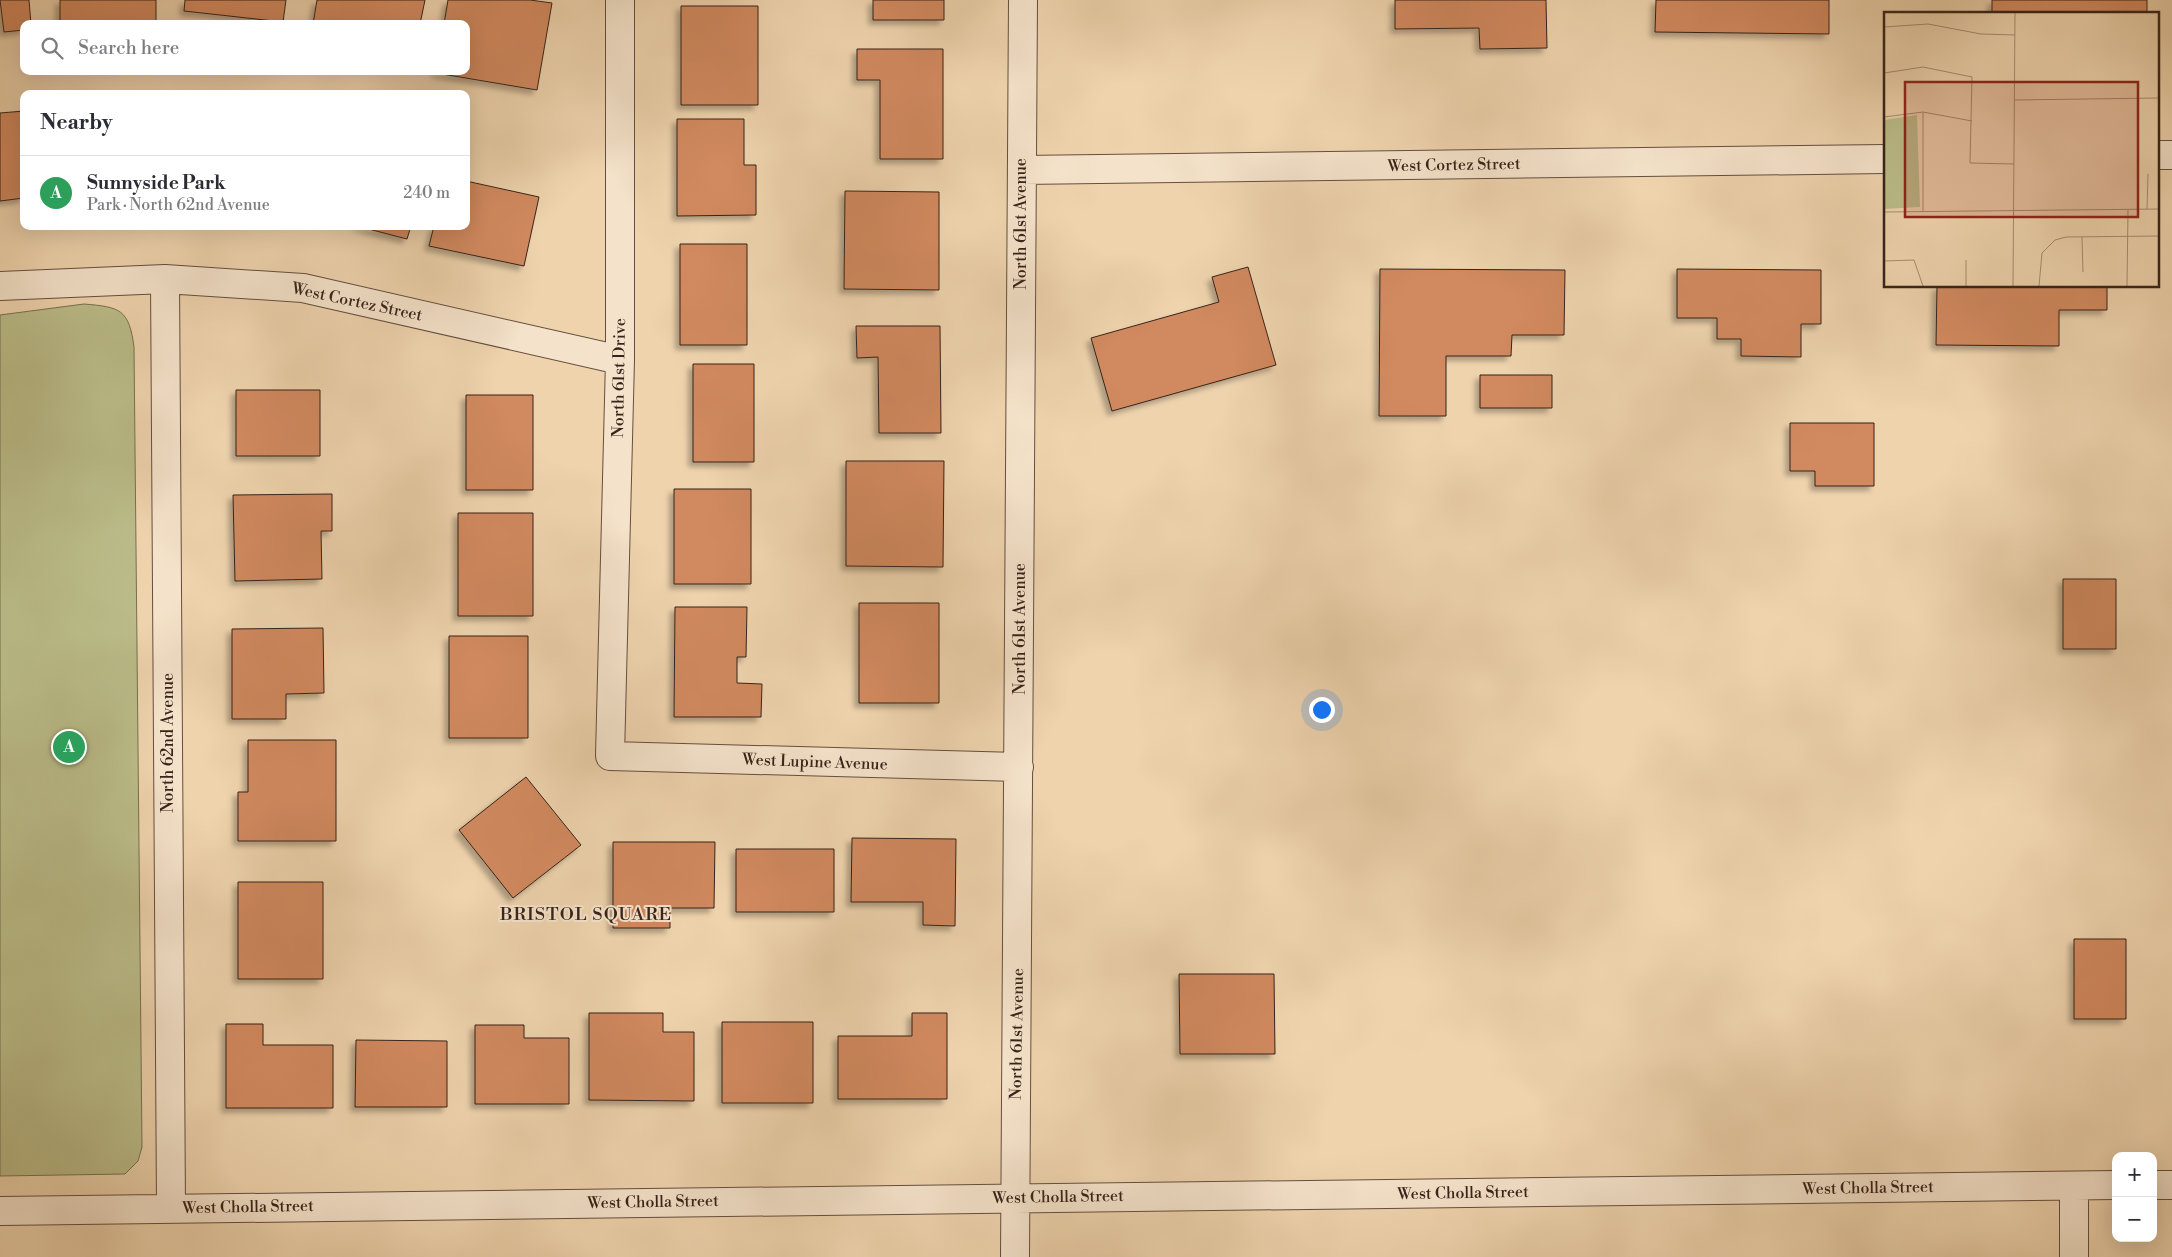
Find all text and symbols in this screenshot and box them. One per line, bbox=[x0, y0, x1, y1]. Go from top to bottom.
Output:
inset map bbox=[1884, 12, 2160, 288]
search box bbox=[20, 20, 470, 75]
icon: search bbox=[38, 34, 66, 62]
text: Search here bbox=[78, 36, 179, 60]
text: Nearby bbox=[40, 110, 113, 136]
street label: West Cortez Street bbox=[1386, 154, 1521, 176]
street label: North 61st Avenue bbox=[1011, 158, 1031, 290]
text: Sunnyside Park bbox=[87, 171, 226, 195]
text: A bbox=[50, 183, 62, 203]
text: 240 m bbox=[403, 183, 450, 203]
text: Park · North 62nd Avenue bbox=[87, 195, 270, 215]
street label: West Cortez Street bbox=[289, 278, 424, 326]
street label: North 61st Drive bbox=[608, 318, 630, 438]
street label: North 61st Avenue bbox=[1010, 563, 1030, 695]
street label: North 62nd Avenue bbox=[158, 673, 178, 813]
your location bbox=[1309, 697, 1335, 723]
pin: A bbox=[53, 728, 85, 766]
street label: West Lupine Avenue bbox=[741, 749, 888, 775]
district label: BRISTOL SQUARE bbox=[499, 903, 672, 926]
street label: North 61st Avenue bbox=[1006, 968, 1028, 1100]
map controls bbox=[2112, 1152, 2157, 1242]
button: + bbox=[2112, 1152, 2157, 1197]
street label: West Cholla Street bbox=[1801, 1177, 1934, 1199]
street label: West Cholla Street bbox=[1396, 1182, 1529, 1204]
street label: West Cholla Street bbox=[991, 1186, 1124, 1208]
street label: West Cholla Street bbox=[586, 1191, 719, 1213]
street label: West Cholla Street bbox=[181, 1196, 314, 1218]
button: − bbox=[2112, 1197, 2157, 1242]

